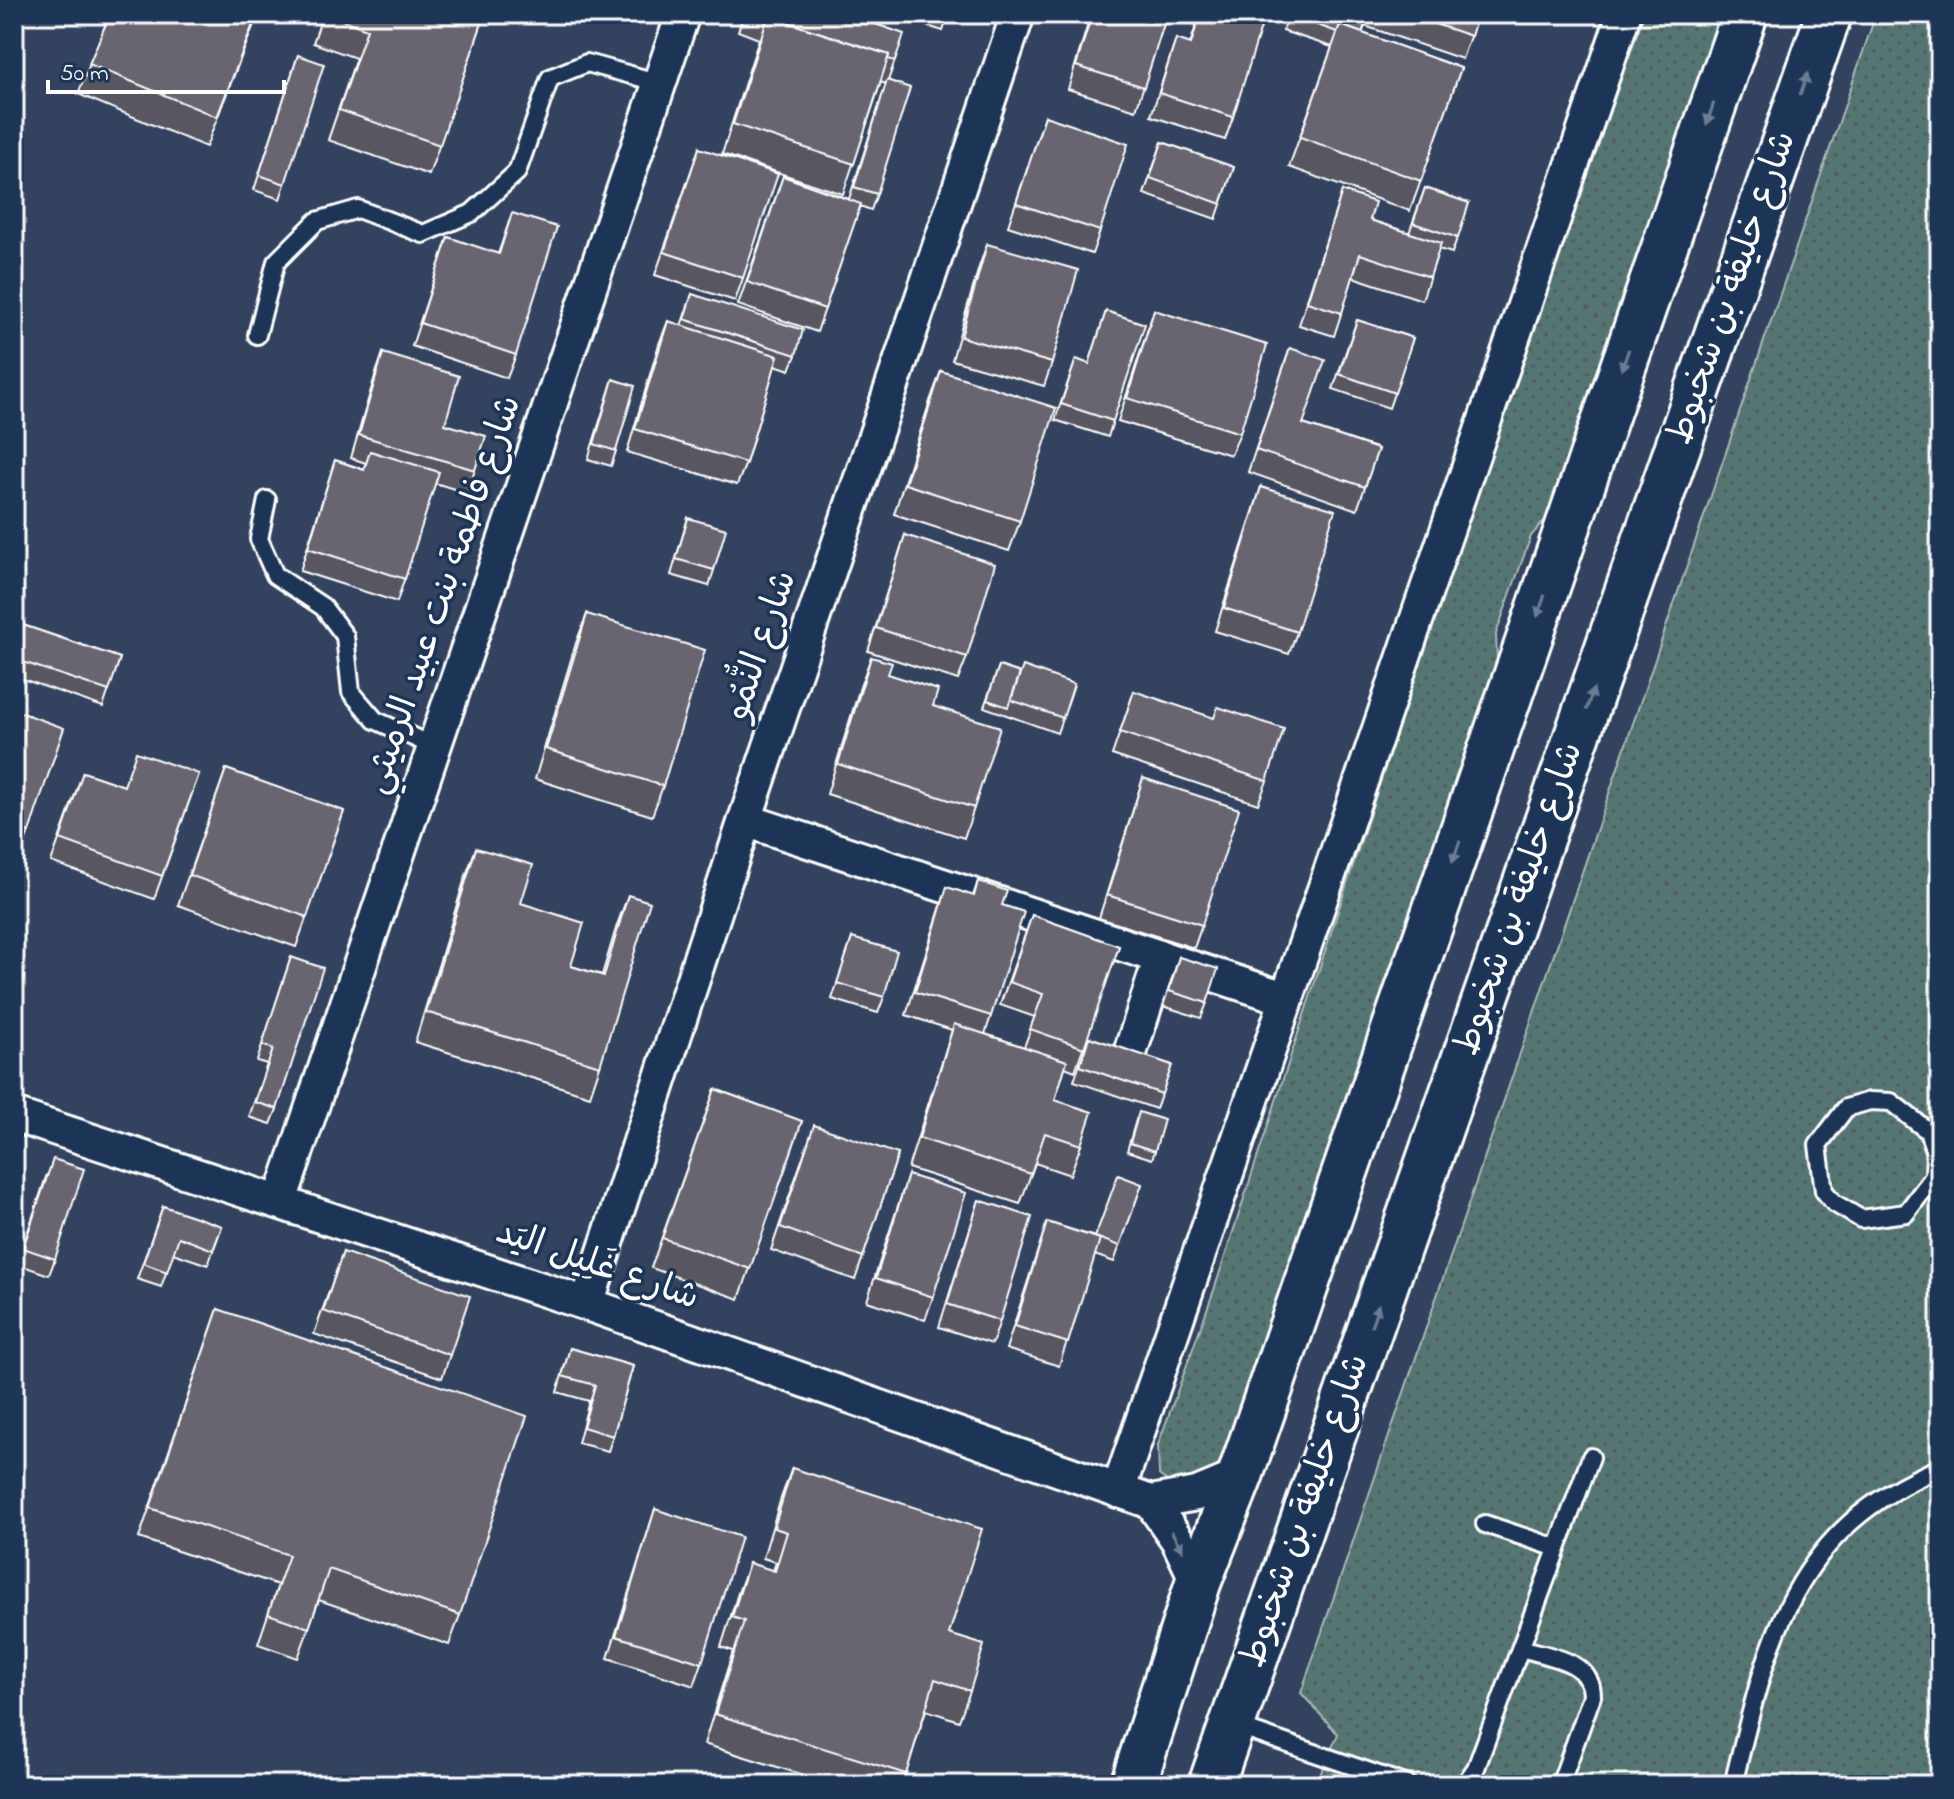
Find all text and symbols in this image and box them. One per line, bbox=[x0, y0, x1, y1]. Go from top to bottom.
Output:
scale bar bbox=[48, 44, 284, 94]
text: 50 m bbox=[60, 57, 109, 92]
one-way arrow bbox=[1799, 71, 1811, 95]
one-way arrow bbox=[1704, 102, 1716, 126]
street label: شارع خليفة بن شخبوط bbox=[1655, 124, 1811, 452]
one-way arrow bbox=[1619, 348, 1631, 372]
street label: شارع فاطمة بنت عبيد الرميثي bbox=[351, 389, 538, 802]
street label: شارع النُّمُو bbox=[709, 563, 812, 730]
one-way arrow bbox=[1534, 594, 1546, 618]
one-way arrow bbox=[1584, 687, 1596, 711]
street label: شارع خليفة بن شخبوط bbox=[1442, 735, 1598, 1063]
one-way arrow bbox=[1449, 840, 1461, 864]
street label: شارع غَلِيل اليَد bbox=[488, 1206, 706, 1326]
one-way arrow bbox=[1369, 1303, 1381, 1327]
street label: شارع خليفة بن شخبوط bbox=[1228, 1347, 1384, 1675]
one-way arrow bbox=[1170, 1530, 1184, 1552]

